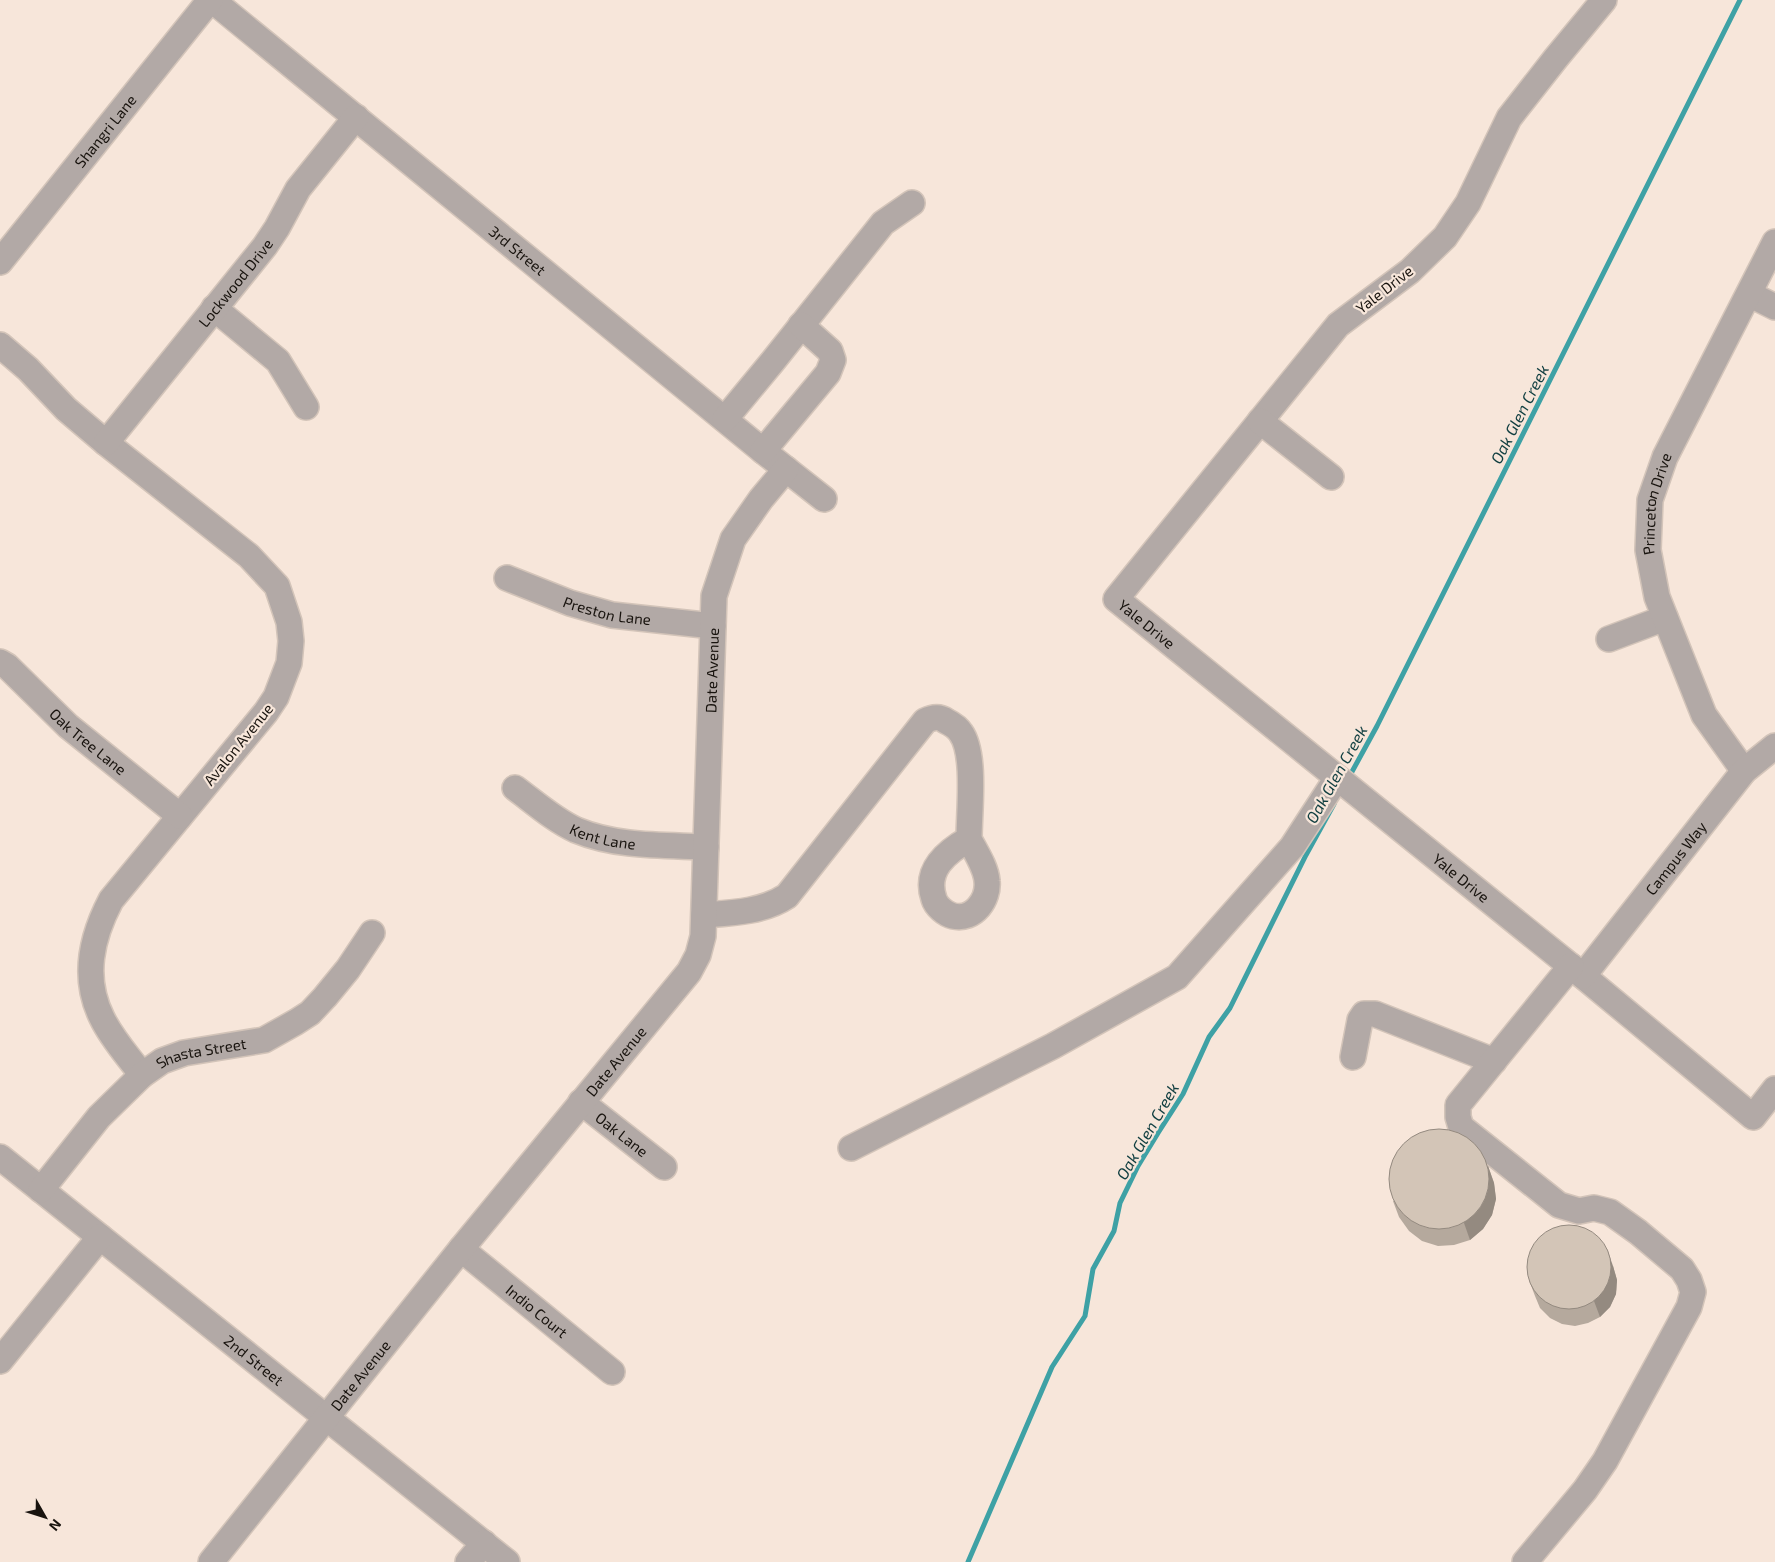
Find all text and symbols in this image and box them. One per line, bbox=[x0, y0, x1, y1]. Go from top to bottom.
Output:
street label: Shangri Lane bbox=[70, 91, 140, 171]
street label: 3rd Street bbox=[486, 222, 550, 279]
street label: Lockwood Drive bbox=[194, 235, 276, 330]
street label: Yale Drive bbox=[1352, 261, 1416, 317]
water label: Oak Glen Creek bbox=[1486, 361, 1552, 467]
street label: Princeton Drive bbox=[1638, 450, 1675, 557]
street label: Preston Lane bbox=[561, 592, 652, 628]
street label: Yale Drive bbox=[1115, 596, 1179, 652]
street label: Date Avenue bbox=[701, 627, 722, 713]
street label: Avalon Avenue bbox=[200, 699, 276, 789]
street label: Oak Tree Lane bbox=[46, 704, 130, 778]
water label: Oak Glen Creek bbox=[1301, 722, 1371, 826]
street label: Campus Way bbox=[1641, 818, 1710, 898]
street label: Kent Lane bbox=[567, 819, 637, 853]
street label: Yale Drive bbox=[1429, 849, 1493, 906]
street label: Date Avenue bbox=[582, 1022, 650, 1100]
street label: Shasta Street bbox=[152, 1034, 248, 1072]
water label: Oak Glen Creek bbox=[1112, 1079, 1182, 1183]
street label: Oak Lane bbox=[592, 1108, 652, 1160]
street label: Indio Court bbox=[503, 1280, 572, 1342]
street label: 2nd Street bbox=[221, 1331, 287, 1389]
street label: Date Avenue bbox=[327, 1336, 394, 1414]
north arrow bbox=[20, 1492, 70, 1542]
text: N bbox=[46, 1516, 65, 1535]

